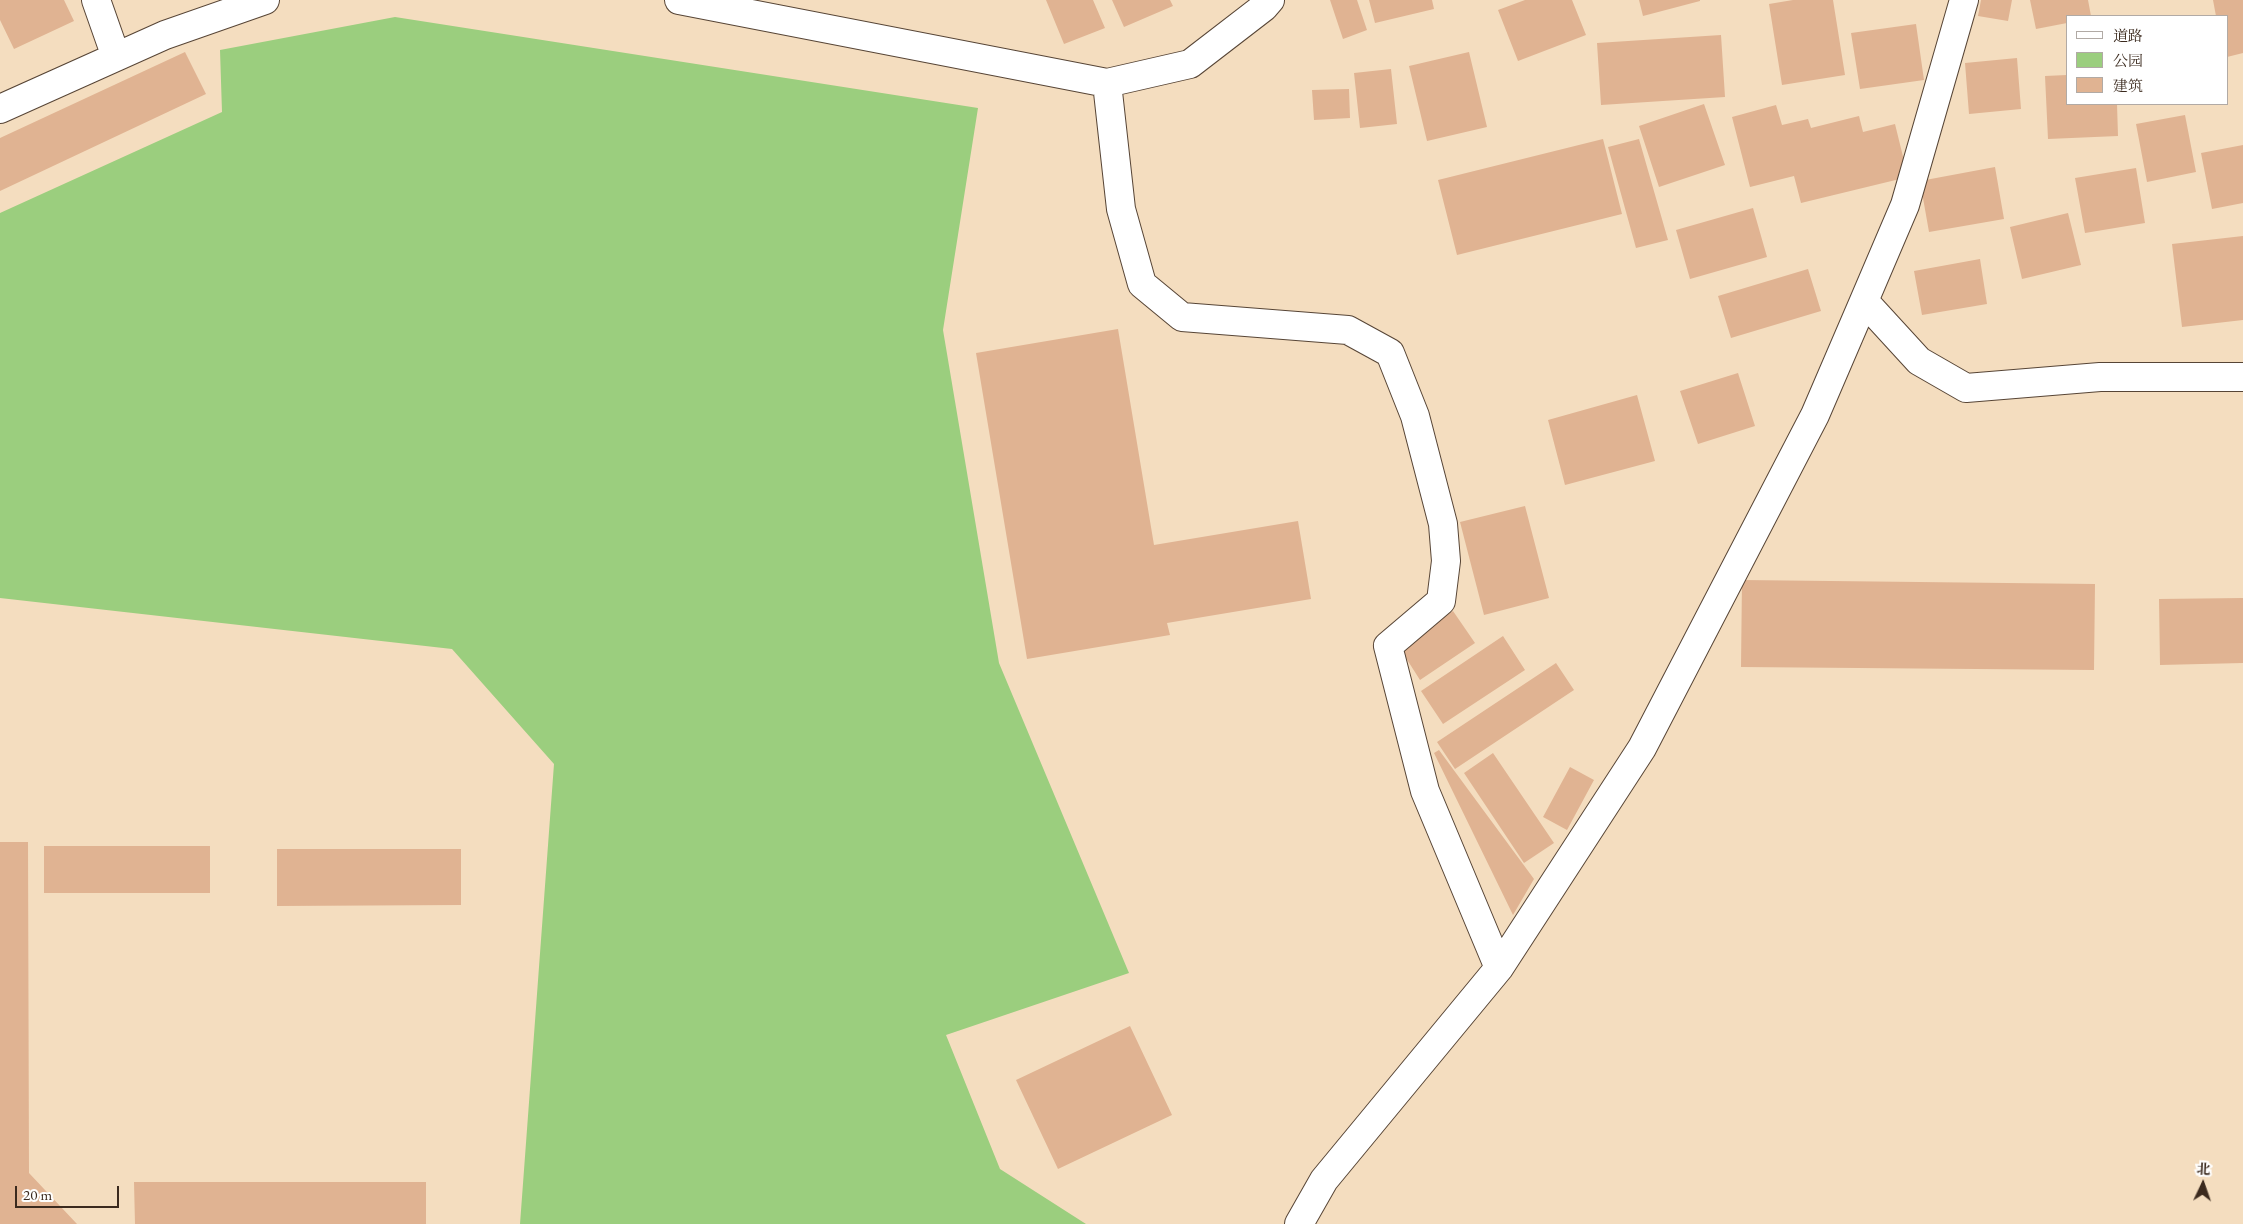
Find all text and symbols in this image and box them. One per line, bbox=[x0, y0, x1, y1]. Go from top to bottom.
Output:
legend bbox=[2066, 15, 2228, 105]
text: 道路 bbox=[2113, 26, 2143, 45]
text: 公园 bbox=[2113, 51, 2143, 70]
text: 建筑 bbox=[2113, 76, 2143, 95]
north arrow bbox=[2178, 1159, 2228, 1209]
text: 北 bbox=[2196, 1160, 2211, 1178]
scale bar bbox=[18, 1176, 121, 1208]
text: 20 m bbox=[23, 1185, 52, 1204]

